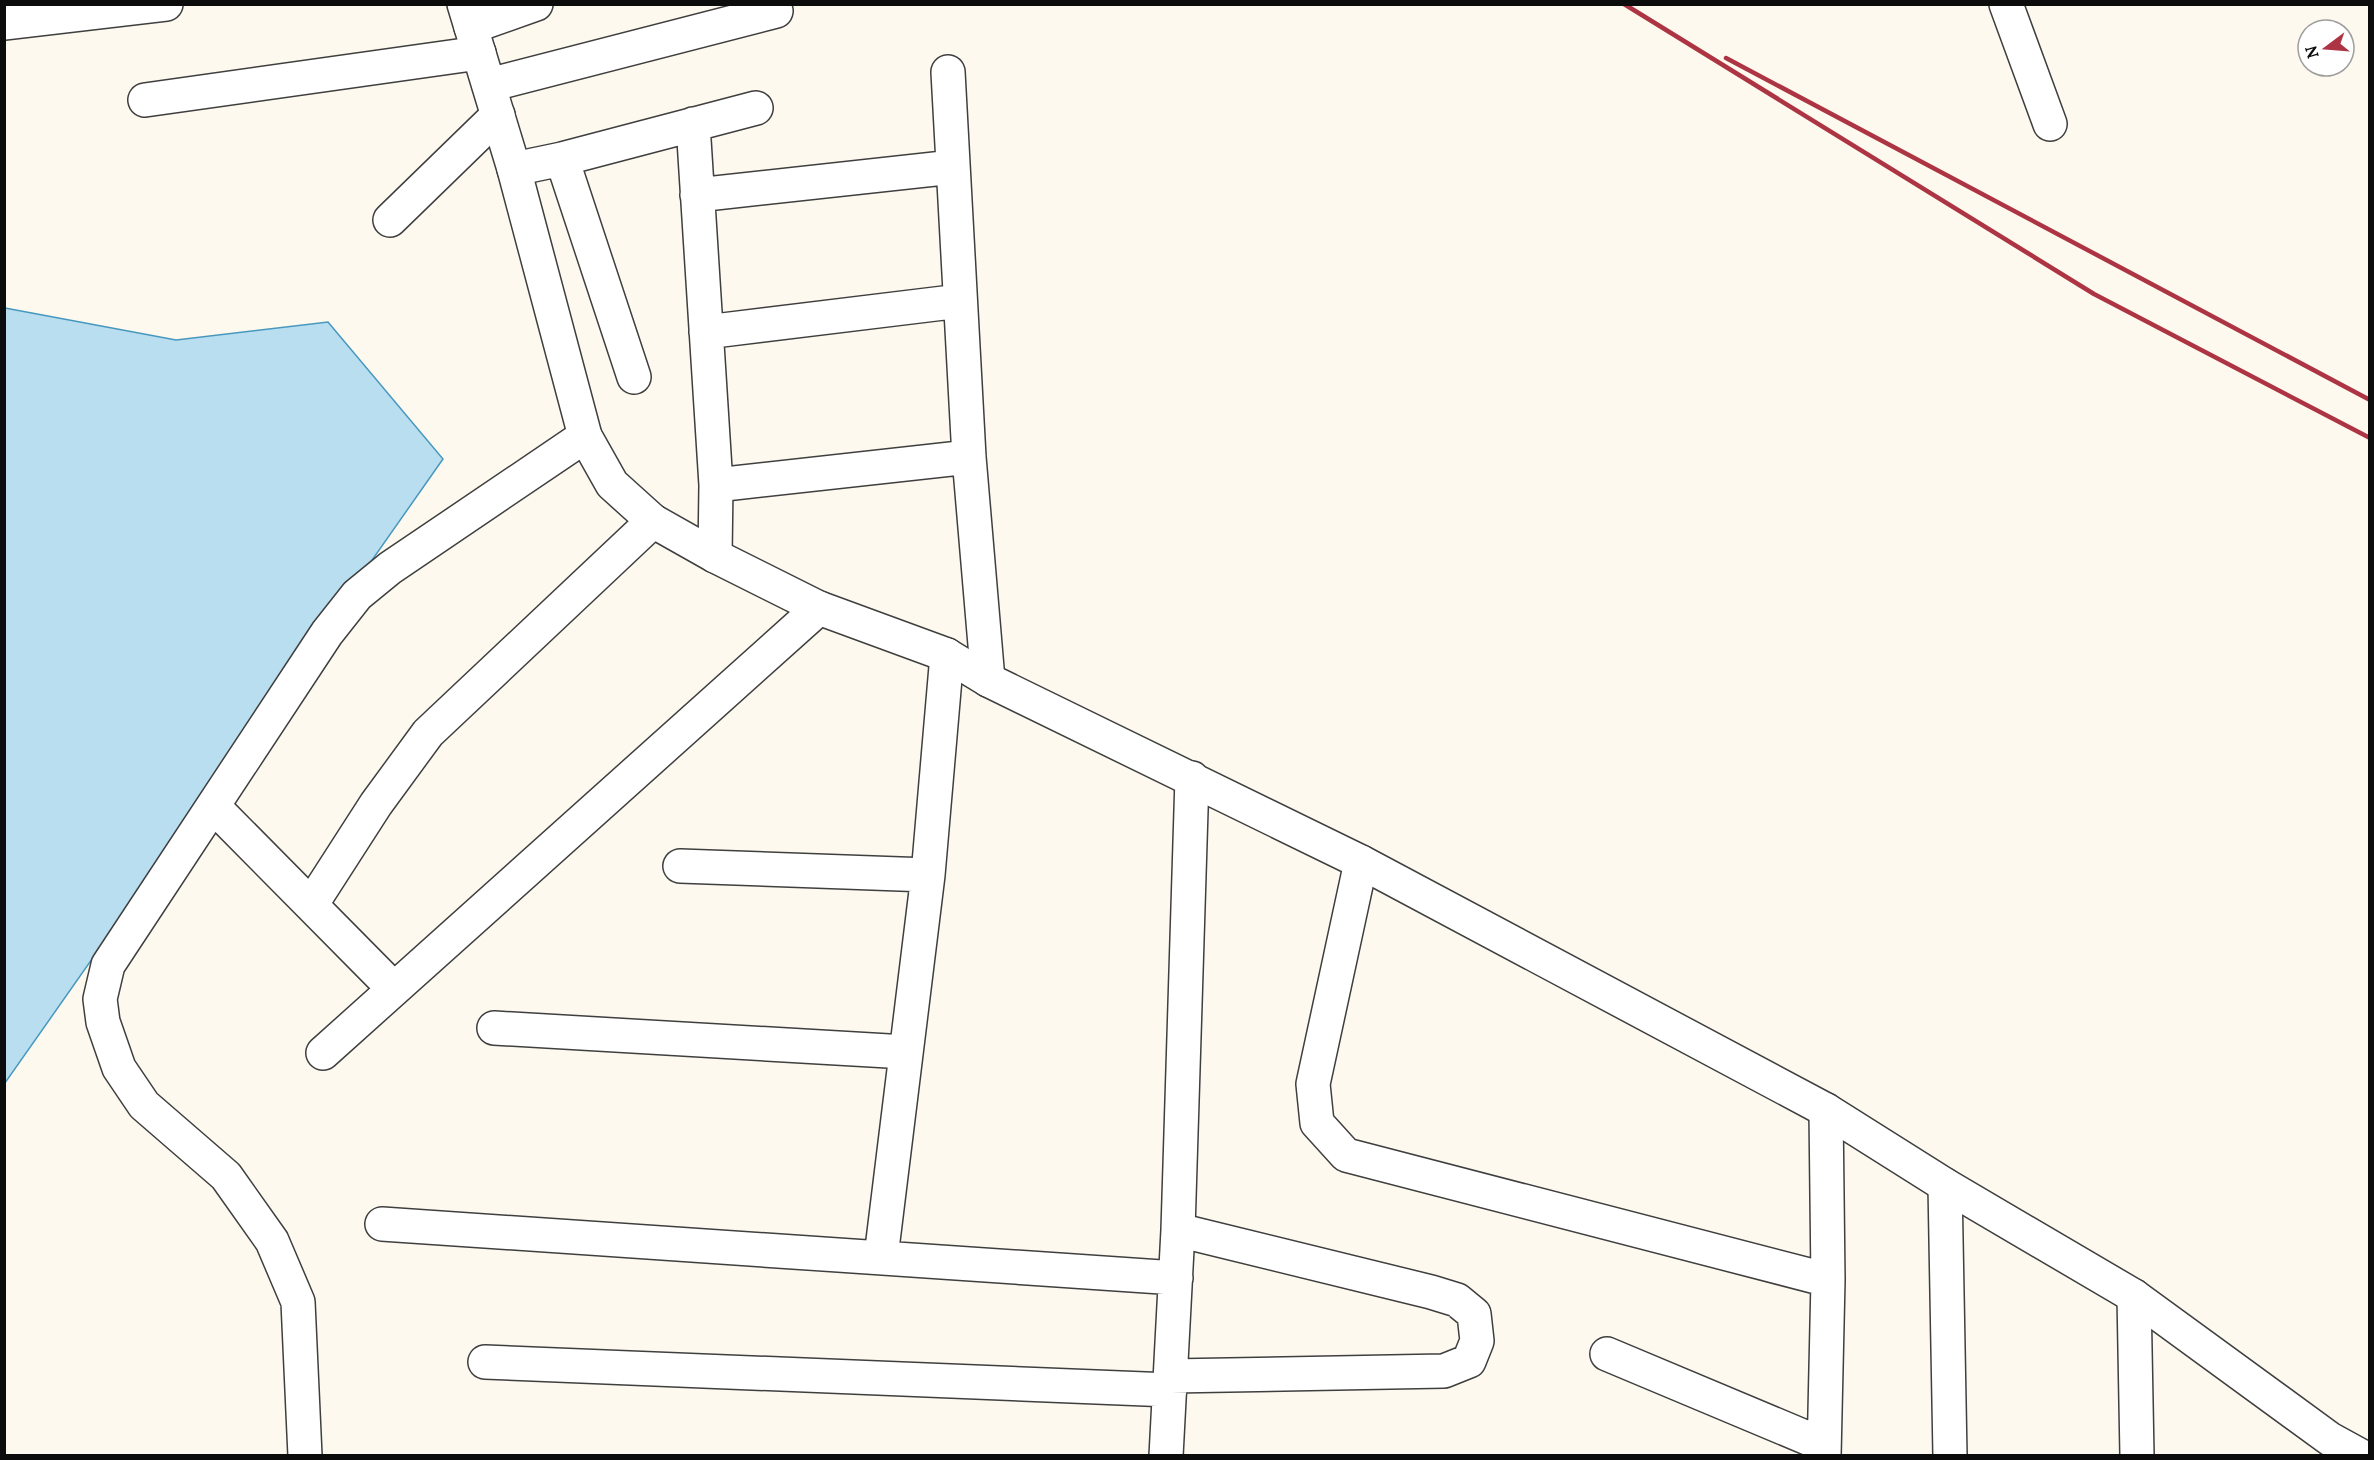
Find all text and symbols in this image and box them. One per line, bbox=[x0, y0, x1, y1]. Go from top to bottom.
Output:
north arrow bbox=[2296, 18, 2356, 78]
text: N bbox=[2300, 43, 2323, 61]

